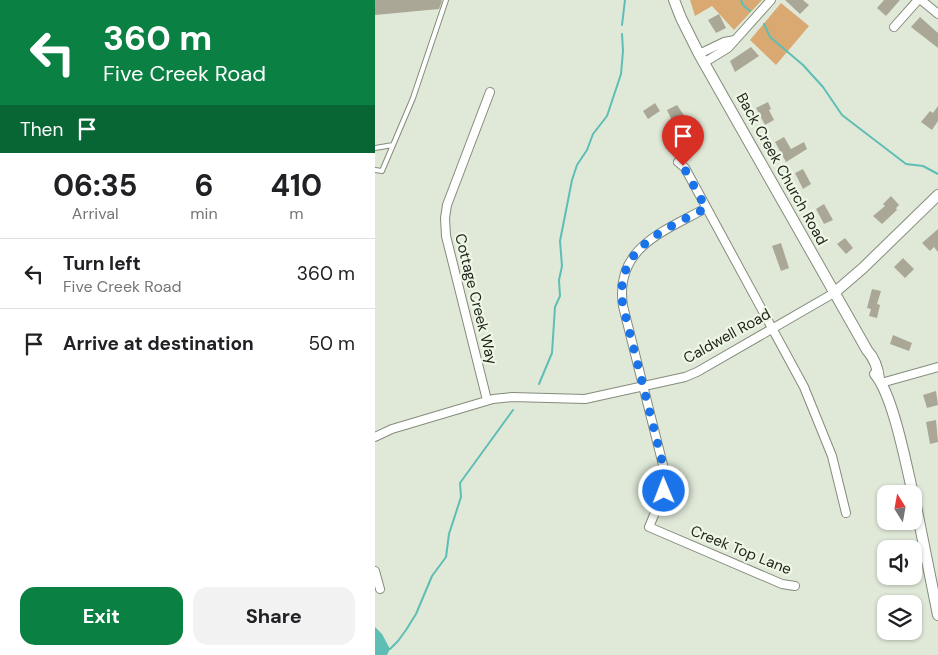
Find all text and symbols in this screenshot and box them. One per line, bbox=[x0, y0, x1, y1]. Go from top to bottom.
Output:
text: 360 m bbox=[103, 15, 212, 61]
icon: left bbox=[20, 20, 85, 85]
text: Five Creek Road bbox=[103, 59, 266, 88]
street label: Back Creek Church Road bbox=[732, 89, 832, 249]
icon: arrive bbox=[73, 115, 101, 143]
pin bbox=[662, 115, 704, 166]
text: Then bbox=[20, 117, 63, 142]
icon: arrive bbox=[669, 122, 697, 150]
text: 06:35 bbox=[53, 166, 137, 205]
text: 6 bbox=[194, 166, 213, 205]
text: 410 bbox=[271, 166, 322, 205]
text: Arrival bbox=[72, 203, 118, 224]
text: min bbox=[190, 203, 218, 224]
text: m bbox=[289, 203, 303, 224]
street label: Cottage Creek Way bbox=[450, 231, 502, 367]
text: Turn left bbox=[63, 251, 141, 276]
icon: left bbox=[20, 260, 48, 288]
text: 360 m bbox=[297, 261, 355, 286]
text: Five Creek Road bbox=[63, 276, 182, 297]
street label: Caldwell Road bbox=[680, 304, 774, 368]
icon: arrive bbox=[20, 330, 48, 358]
text: Arrive at destination bbox=[63, 331, 254, 356]
text: 50 m bbox=[308, 331, 355, 356]
position arrow bbox=[637, 464, 689, 516]
north arrow bbox=[877, 485, 923, 530]
map controls bbox=[877, 485, 922, 640]
street label: Creek Top Lane bbox=[688, 521, 794, 579]
button: sound bbox=[877, 540, 922, 585]
button: Exit bbox=[20, 587, 183, 645]
button: Share bbox=[193, 587, 355, 645]
button: layers bbox=[877, 595, 922, 640]

